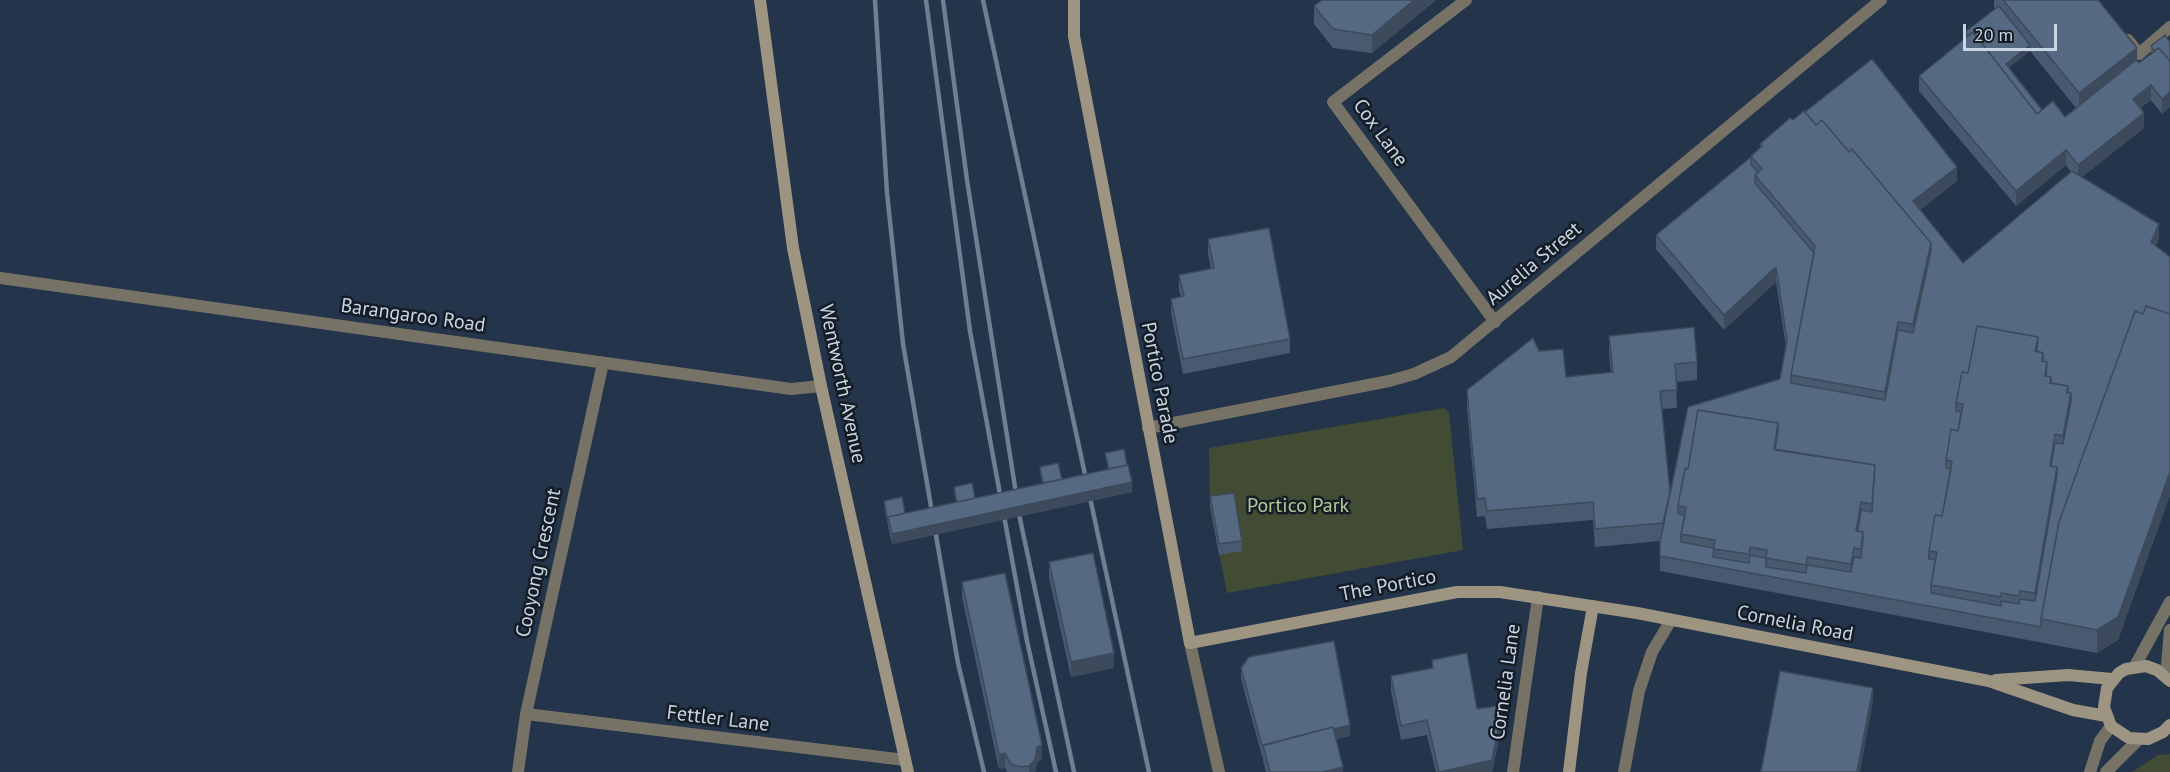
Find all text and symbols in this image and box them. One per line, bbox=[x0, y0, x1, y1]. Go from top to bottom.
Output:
scale bar bbox=[1966, 12, 2060, 50]
text: 20 m bbox=[1974, 23, 2013, 46]
street label: Cox Lane bbox=[1347, 95, 1413, 171]
street label: Aurelia Street bbox=[1481, 217, 1587, 311]
street label: Barangaroo Road bbox=[339, 294, 487, 338]
street label: Wentworth Avenue bbox=[813, 302, 871, 466]
street label: Portico Parade bbox=[1135, 320, 1183, 446]
street label: Cooyong Crescent bbox=[511, 486, 567, 640]
park label: Portico Park bbox=[1247, 494, 1349, 518]
street label: The Portico bbox=[1338, 565, 1438, 607]
street label: Cornelia Road bbox=[1735, 601, 1855, 647]
street label: Cornelia Lane bbox=[1486, 623, 1526, 741]
street label: Fettler Lane bbox=[665, 701, 771, 737]

